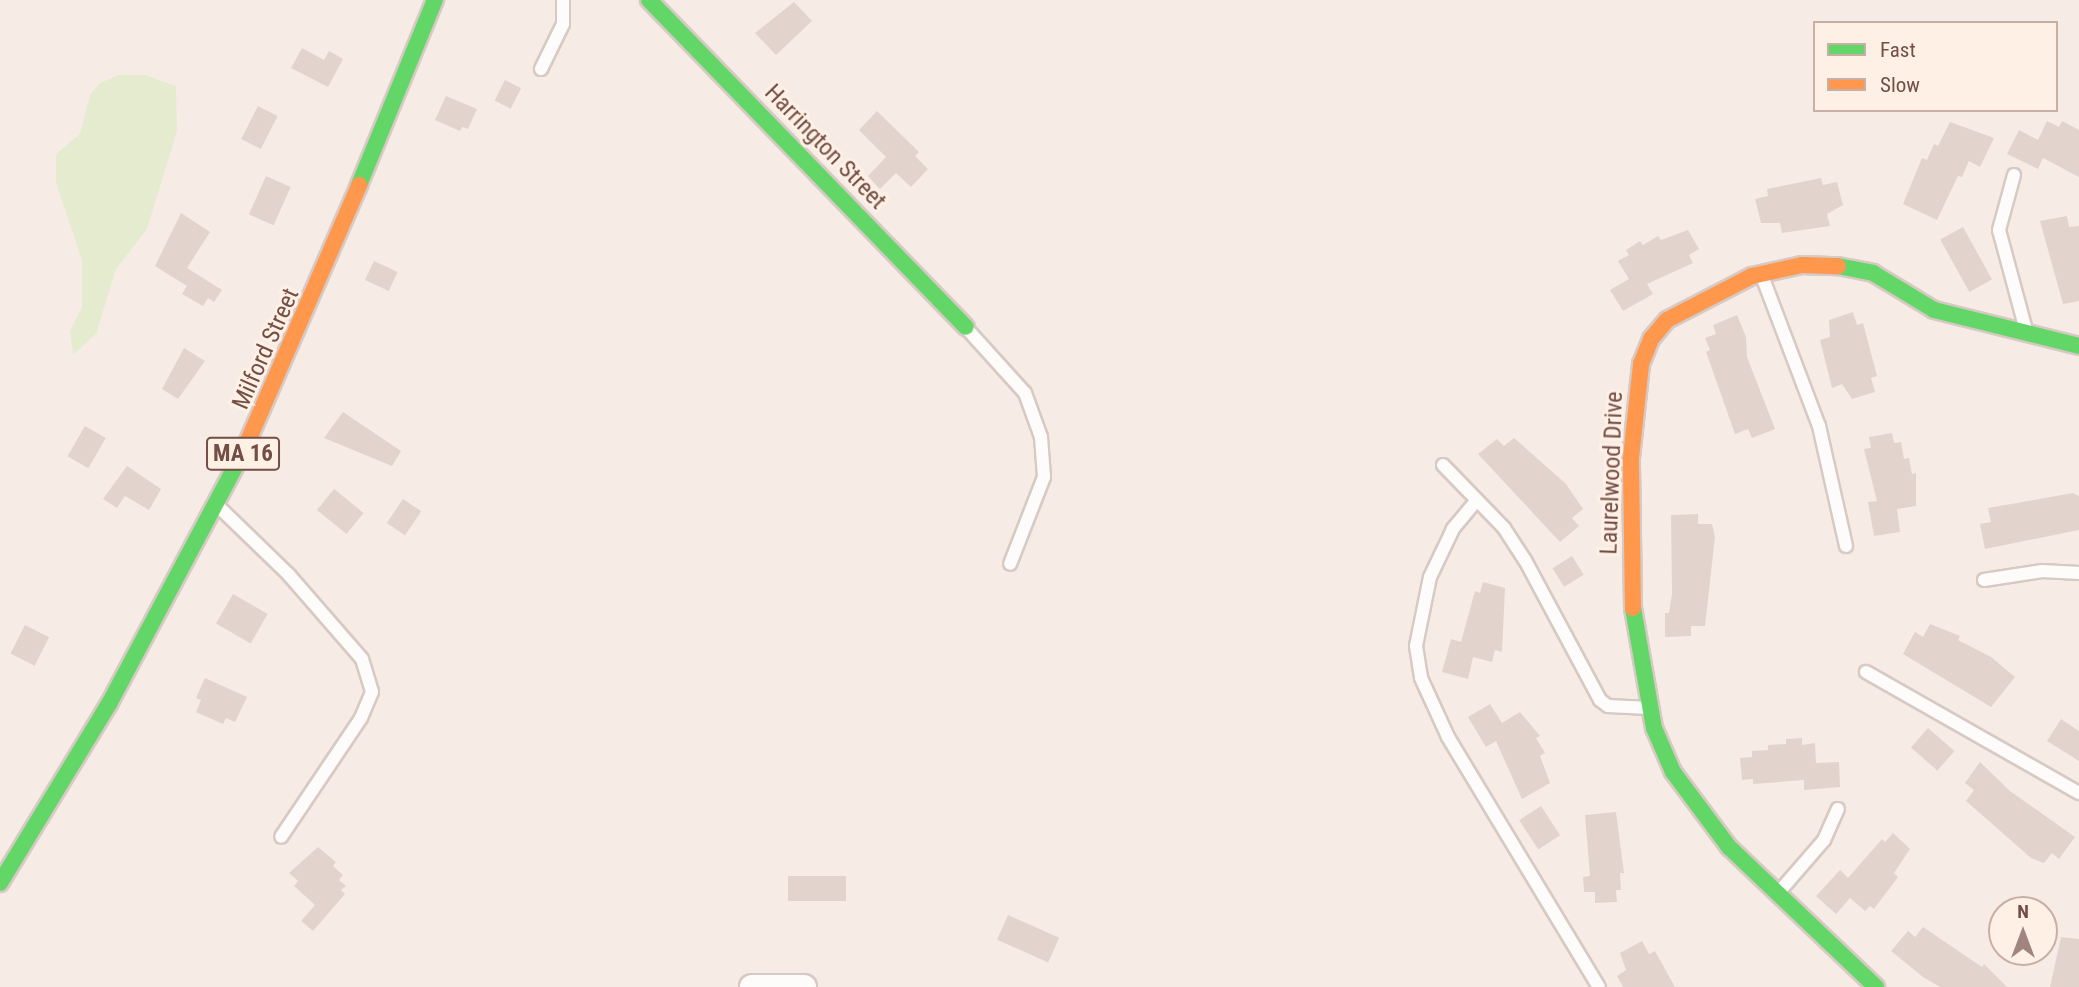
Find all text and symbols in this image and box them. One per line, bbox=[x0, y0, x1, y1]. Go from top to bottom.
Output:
legend bbox=[1813, 21, 2058, 112]
text: Fast bbox=[1880, 38, 1916, 62]
text: Slow bbox=[1880, 73, 1920, 97]
street label: Harrington Street bbox=[758, 79, 892, 215]
street label: Milford Street bbox=[227, 284, 305, 414]
street label: Laurelwood Drive bbox=[1595, 391, 1629, 555]
road number: MA 16 bbox=[204, 435, 282, 474]
north arrow bbox=[1988, 896, 2058, 966]
text: N bbox=[2017, 900, 2029, 923]

